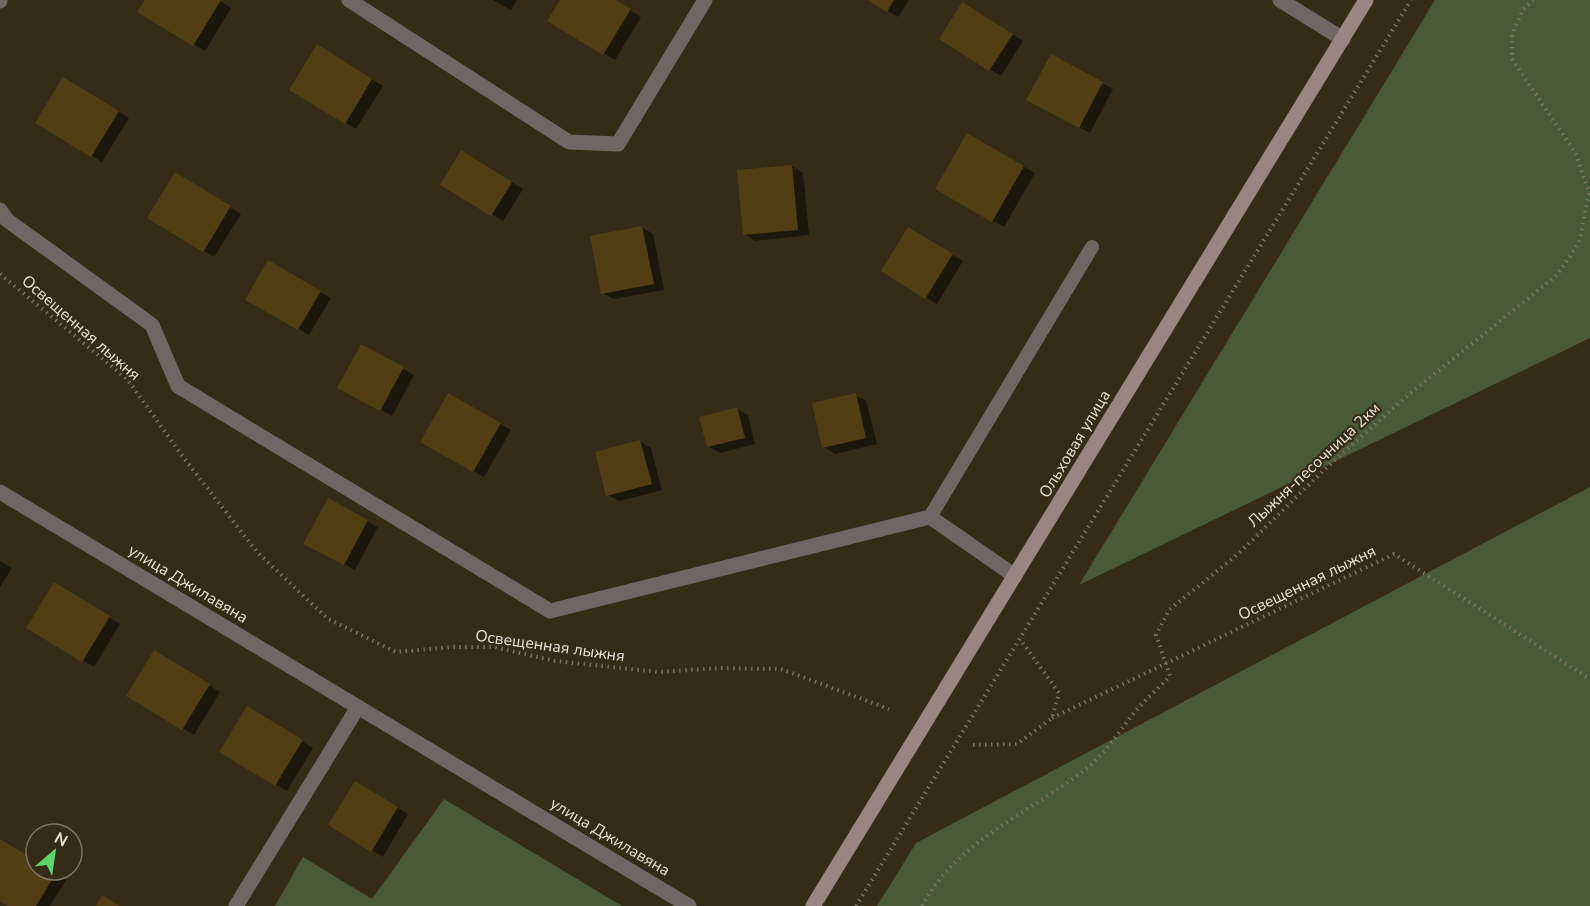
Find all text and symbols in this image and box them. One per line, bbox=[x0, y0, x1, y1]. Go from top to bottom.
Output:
street label: Освещенная лыжня bbox=[17, 270, 145, 386]
street label: Ольховая улица bbox=[1034, 386, 1116, 502]
street label: Лыжня-песочница 2км bbox=[1243, 398, 1385, 532]
street label: улица Джилавяна bbox=[124, 539, 252, 629]
street label: Освещенная лыжня bbox=[1234, 540, 1380, 626]
street label: Освещенная лыжня bbox=[474, 625, 626, 667]
street label: улица Джилавяна bbox=[546, 792, 674, 882]
north arrow bbox=[24, 822, 84, 882]
text: N bbox=[50, 827, 71, 852]

